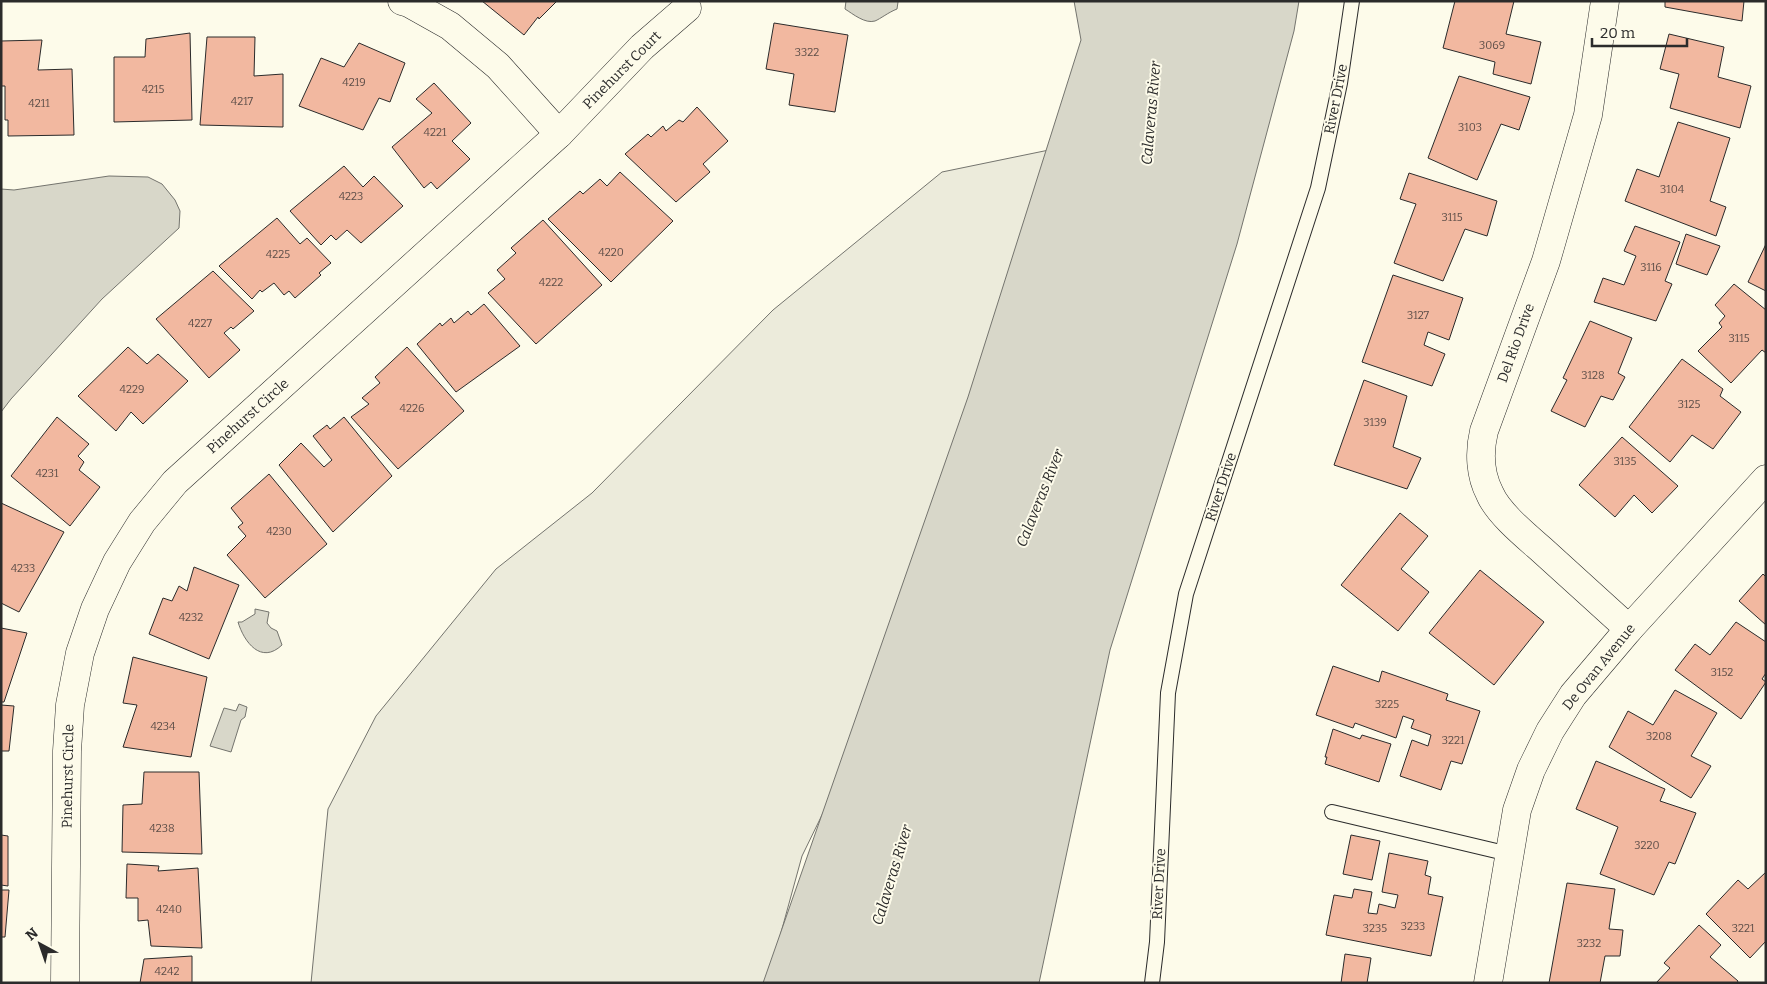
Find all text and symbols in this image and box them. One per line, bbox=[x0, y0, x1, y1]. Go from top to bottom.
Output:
scale bar bbox=[1592, 15, 1687, 47]
text: 20 m bbox=[1600, 24, 1636, 42]
street label: Pinehurst Court bbox=[579, 27, 665, 113]
house number: 3069 bbox=[1479, 39, 1505, 52]
house number: 3322 bbox=[795, 46, 819, 59]
water label: Calaveras River bbox=[1138, 60, 1165, 166]
street label: River Drive bbox=[1321, 62, 1351, 136]
house number: 4219 bbox=[342, 76, 366, 89]
house number: 4215 bbox=[142, 83, 164, 96]
house number: 4217 bbox=[231, 95, 254, 108]
house number: 4211 bbox=[28, 97, 50, 110]
house number: 3103 bbox=[1458, 121, 1482, 134]
house number: 4221 bbox=[424, 126, 447, 139]
house number: 3104 bbox=[1660, 183, 1685, 196]
house number: 4223 bbox=[339, 190, 363, 203]
house number: 3115 bbox=[1441, 211, 1463, 224]
house number: 4220 bbox=[598, 246, 624, 259]
house number: 4225 bbox=[266, 248, 290, 261]
house number: 3116 bbox=[1640, 261, 1662, 274]
house number: 4222 bbox=[539, 276, 563, 289]
street label: Del Rio Drive bbox=[1494, 301, 1538, 385]
house number: 3127 bbox=[1407, 309, 1430, 322]
house number: 4227 bbox=[188, 317, 212, 330]
house number: 3115 bbox=[1728, 332, 1750, 345]
house number: 3128 bbox=[1581, 369, 1605, 382]
street label: Pinehurst Circle bbox=[204, 375, 292, 457]
house number: 4229 bbox=[120, 383, 144, 396]
house number: 3125 bbox=[1678, 398, 1700, 411]
house number: 4226 bbox=[400, 402, 424, 415]
house number: 3139 bbox=[1363, 416, 1387, 429]
water label: Calaveras River bbox=[1012, 446, 1068, 550]
street label: River Drive bbox=[1202, 451, 1240, 523]
house number: 3135 bbox=[1614, 455, 1637, 468]
house number: 4231 bbox=[35, 467, 59, 480]
house number: 4230 bbox=[266, 525, 292, 538]
house number: 4233 bbox=[11, 562, 35, 575]
house number: 4232 bbox=[179, 611, 203, 624]
street label: De Ovan Avenue bbox=[1559, 620, 1639, 714]
house number: 3152 bbox=[1711, 666, 1733, 679]
house number: 3225 bbox=[1375, 698, 1399, 711]
house number: 4234 bbox=[150, 720, 176, 733]
street label: Pinehurst Circle bbox=[59, 724, 77, 828]
house number: 3208 bbox=[1646, 730, 1672, 743]
house number: 3221 bbox=[1442, 734, 1465, 747]
house number: 4238 bbox=[149, 822, 175, 835]
water label: Calaveras River bbox=[868, 822, 916, 927]
house number: 3220 bbox=[1634, 839, 1660, 852]
street label: River Drive bbox=[1149, 848, 1169, 920]
house number: 4240 bbox=[156, 903, 182, 916]
north arrow bbox=[15, 919, 65, 969]
house number: 3233 bbox=[1401, 920, 1425, 933]
house number: 3235 bbox=[1363, 922, 1387, 935]
house number: 3221 bbox=[1732, 922, 1755, 935]
text: N bbox=[22, 924, 42, 944]
house number: 3232 bbox=[1577, 937, 1601, 950]
house number: 4242 bbox=[155, 965, 179, 978]

